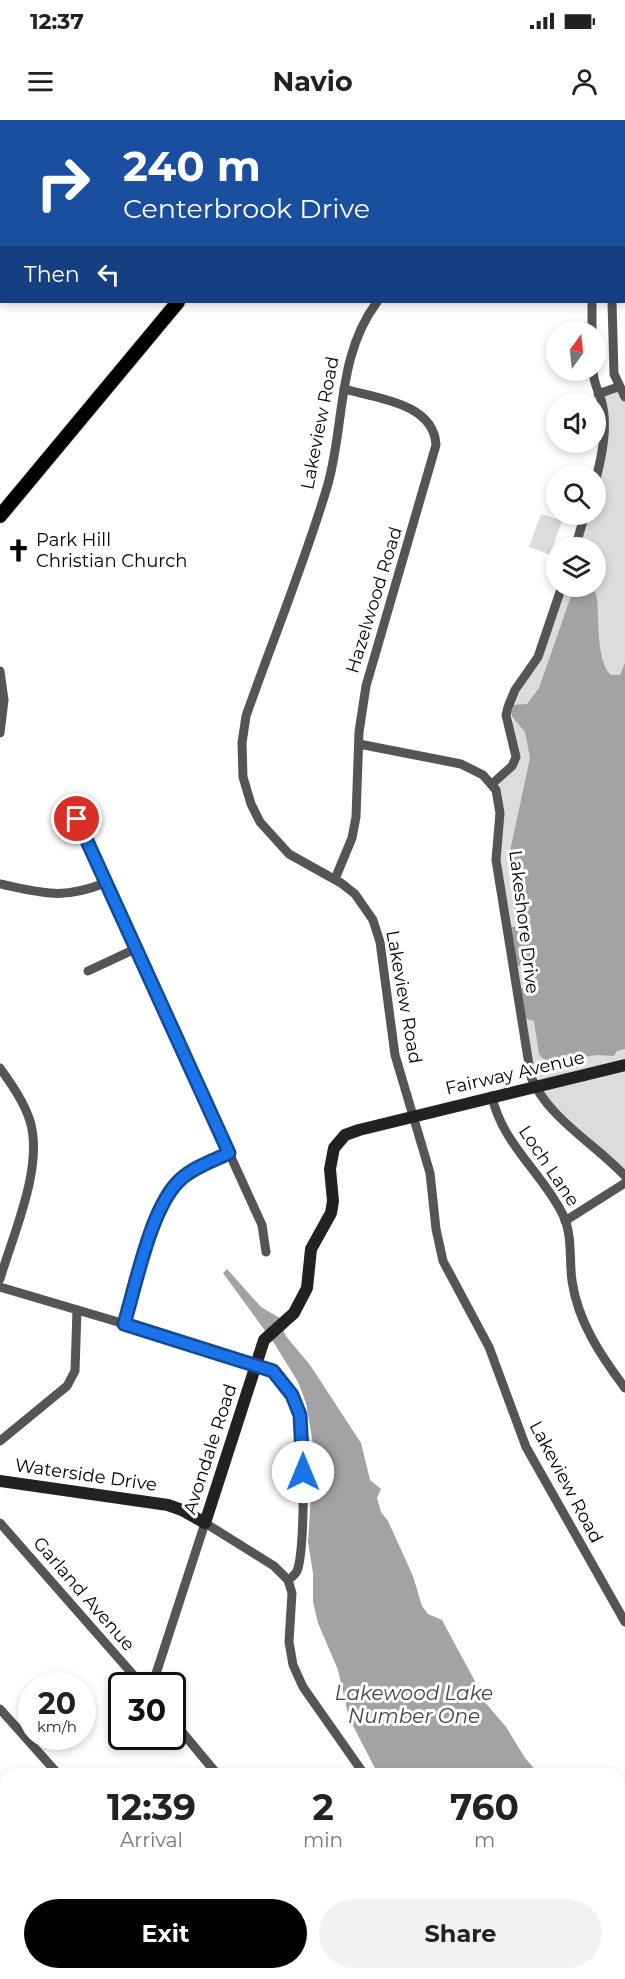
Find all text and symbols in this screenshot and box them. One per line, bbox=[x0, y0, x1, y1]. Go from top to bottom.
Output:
text: 12:37 bbox=[30, 8, 84, 35]
icon: menu bbox=[24, 65, 57, 98]
text: Navio bbox=[272, 65, 353, 98]
icon: person bbox=[568, 65, 601, 98]
text: 240 m bbox=[123, 140, 261, 192]
icon: right bbox=[24, 144, 102, 222]
text: Centerbrook Drive bbox=[123, 192, 370, 225]
icon: left bbox=[92, 258, 125, 291]
text: Then bbox=[24, 261, 80, 288]
north arrow bbox=[546, 321, 606, 381]
map controls bbox=[546, 321, 606, 597]
street label: Lakeview Road bbox=[296, 355, 344, 491]
button: sound bbox=[546, 393, 606, 453]
button: search bbox=[546, 465, 606, 525]
street label: Hazelwood Road bbox=[341, 524, 407, 676]
place label: Park Hill Christian Church bbox=[36, 529, 187, 572]
church icon: Park Hill Christian Church bbox=[5, 537, 31, 563]
button: layers bbox=[546, 537, 606, 597]
pin bbox=[51, 793, 102, 844]
icon: arrive bbox=[60, 802, 93, 835]
street label: Lakeshore Drive bbox=[504, 849, 544, 995]
street label: Lakeview Road bbox=[381, 929, 427, 1065]
street label: Fairway Avenue bbox=[443, 1046, 587, 1100]
street label: Loch Lane bbox=[514, 1121, 584, 1211]
street label: Avondale Road bbox=[179, 1381, 241, 1517]
street label: Lakeview Road bbox=[525, 1417, 607, 1547]
position arrow bbox=[271, 1440, 335, 1504]
street label: Waterside Drive bbox=[14, 1454, 159, 1496]
street label: Garland Avenue bbox=[28, 1532, 140, 1656]
speed limit sign: 30 bbox=[108, 1672, 186, 1750]
water label: Lakewood Lake Number One bbox=[335, 1681, 493, 1728]
text: 20 bbox=[38, 1685, 76, 1722]
text: km/h bbox=[37, 1717, 77, 1736]
text: 12:39 bbox=[107, 1785, 196, 1829]
text: 2 bbox=[312, 1785, 334, 1829]
text: 760 bbox=[450, 1785, 519, 1829]
text: Arrival bbox=[120, 1828, 183, 1852]
text: min bbox=[303, 1828, 343, 1852]
text: m bbox=[474, 1828, 495, 1852]
button: Exit bbox=[24, 1899, 307, 1968]
button: Share bbox=[319, 1899, 602, 1968]

